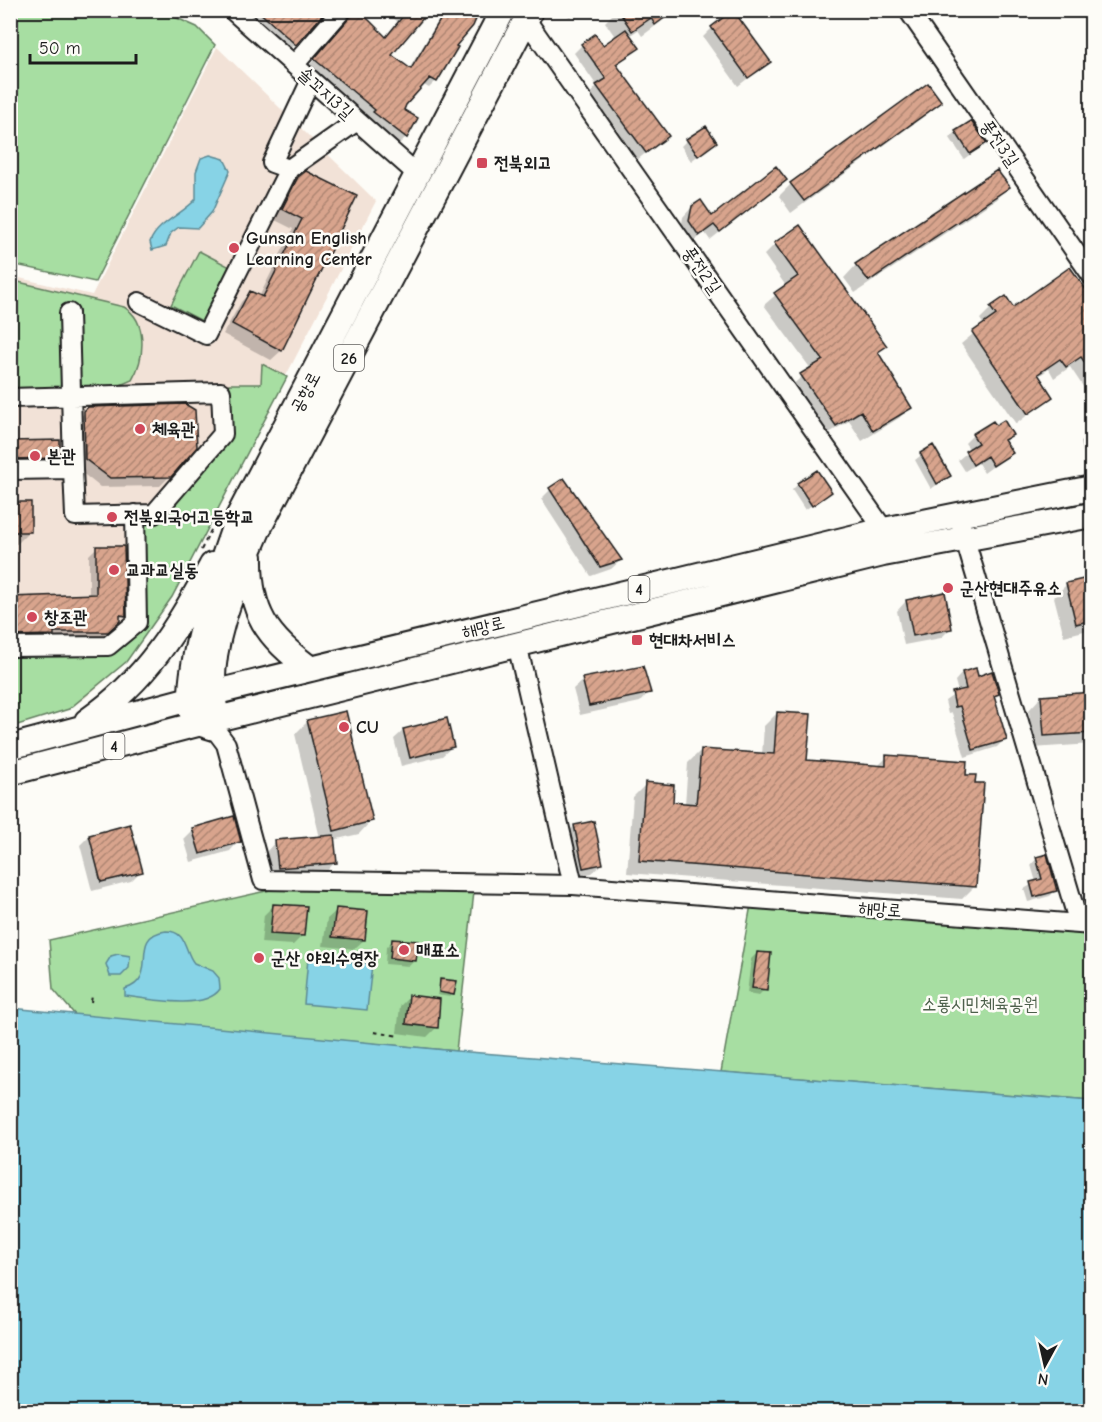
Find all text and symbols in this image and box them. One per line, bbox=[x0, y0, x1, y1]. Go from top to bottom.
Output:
scale bar bbox=[30, 27, 136, 65]
text: 50 m bbox=[39, 38, 81, 59]
street label: 솔꼬지3길 bbox=[294, 63, 358, 124]
street label: 풍전3길 bbox=[976, 116, 1024, 171]
place label: 전북외고 bbox=[494, 153, 552, 174]
marker: 전북외고 bbox=[475, 156, 489, 170]
place label: Gunsan English Learning Center bbox=[246, 228, 372, 270]
marker: Gunsan English Learning Center bbox=[227, 241, 241, 255]
street label: 풍전2길 bbox=[678, 243, 726, 298]
road number: 26 bbox=[334, 345, 364, 371]
street label: 공항로 bbox=[286, 368, 325, 416]
place label: 체육관 bbox=[152, 419, 196, 440]
marker: 체육관 bbox=[133, 422, 147, 436]
place label: 본관 bbox=[47, 446, 76, 467]
marker: 본관 bbox=[28, 449, 42, 463]
place label: 전북외국어고등학교 bbox=[124, 507, 254, 528]
marker: 전북외국어고등학교 bbox=[105, 510, 119, 524]
place label: 교과교실동 bbox=[126, 560, 198, 581]
marker: 교과교실동 bbox=[107, 563, 121, 577]
road number: 4 bbox=[628, 576, 650, 602]
place label: 군산현대주유소 bbox=[960, 578, 1061, 599]
marker: 군산현대주유소 bbox=[941, 581, 955, 595]
place label: 창조관 bbox=[44, 607, 88, 628]
marker: 창조관 bbox=[25, 610, 39, 624]
street label: 해망로 bbox=[459, 612, 507, 643]
place label: 현대차서비스 bbox=[649, 630, 736, 651]
marker: 현대차서비스 bbox=[630, 633, 644, 647]
place label: CU bbox=[356, 717, 379, 738]
marker: CU bbox=[337, 720, 351, 734]
road number: 4 bbox=[104, 733, 124, 759]
street label: 해망로 bbox=[858, 898, 902, 921]
place label: 매표소 bbox=[416, 940, 459, 961]
marker: 매표소 bbox=[397, 943, 411, 957]
place label: 군산 야외수영장 bbox=[271, 948, 379, 969]
marker: 군산 야외수영장 bbox=[252, 951, 266, 965]
park label: 소룡시민체육공원 bbox=[922, 994, 1038, 1015]
north arrow bbox=[1015, 1335, 1075, 1395]
text: N bbox=[1037, 1369, 1049, 1389]

